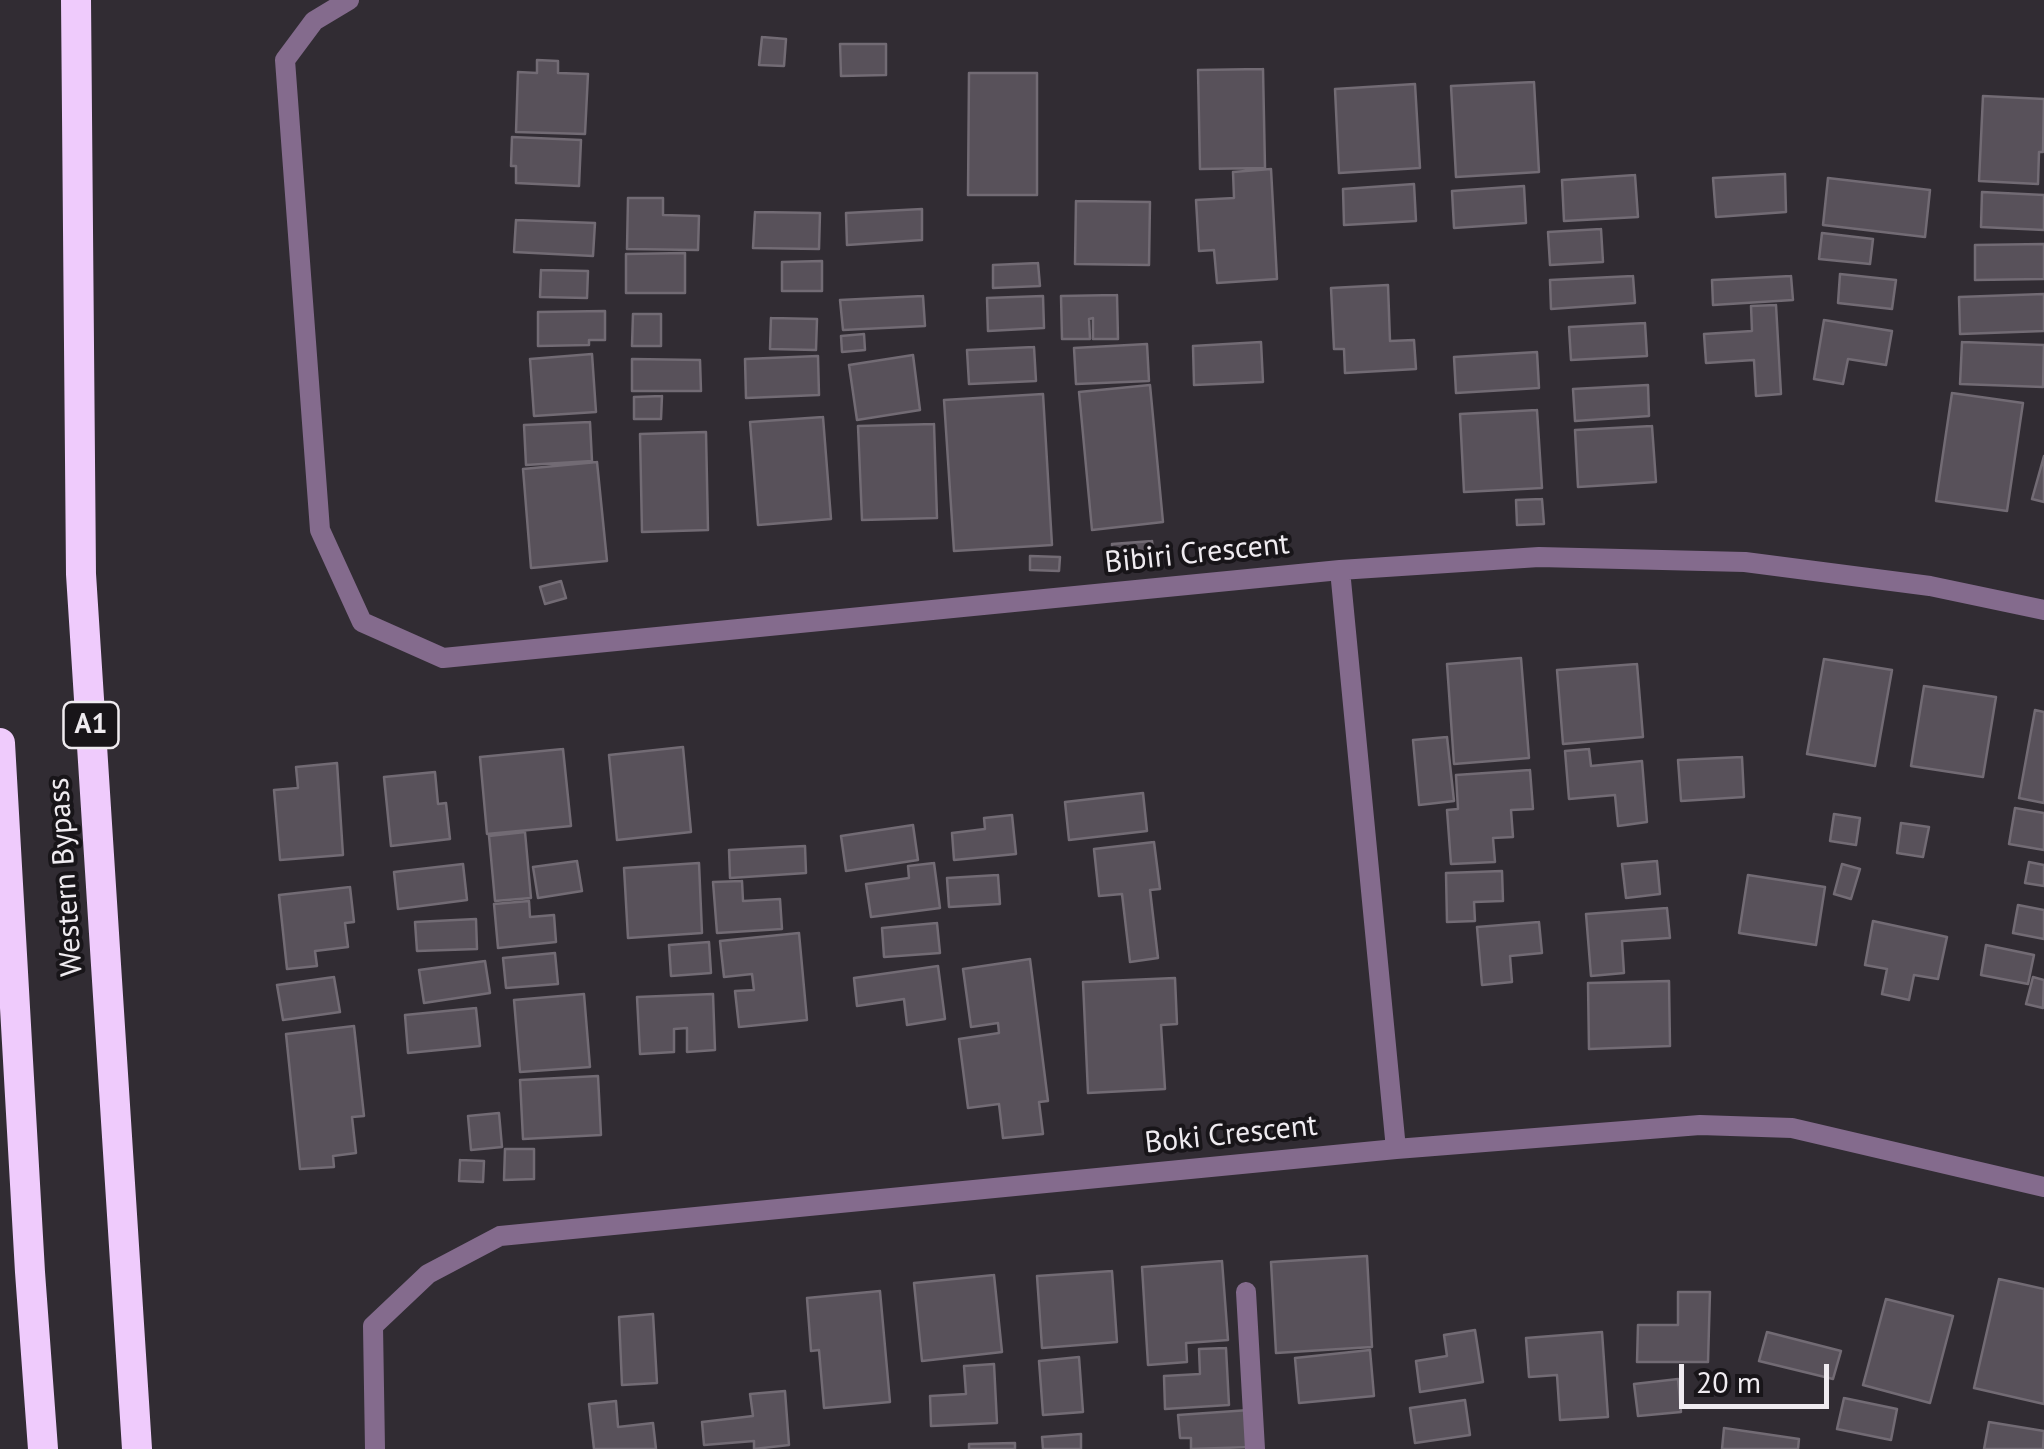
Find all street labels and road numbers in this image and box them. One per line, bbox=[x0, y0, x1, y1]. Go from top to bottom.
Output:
street label: Bibiri Crescent bbox=[1103, 526, 1291, 582]
road number: A1 bbox=[64, 702, 118, 748]
street label: Western Bypass bbox=[41, 776, 91, 978]
street label: Boki Crescent bbox=[1143, 1108, 1319, 1162]

